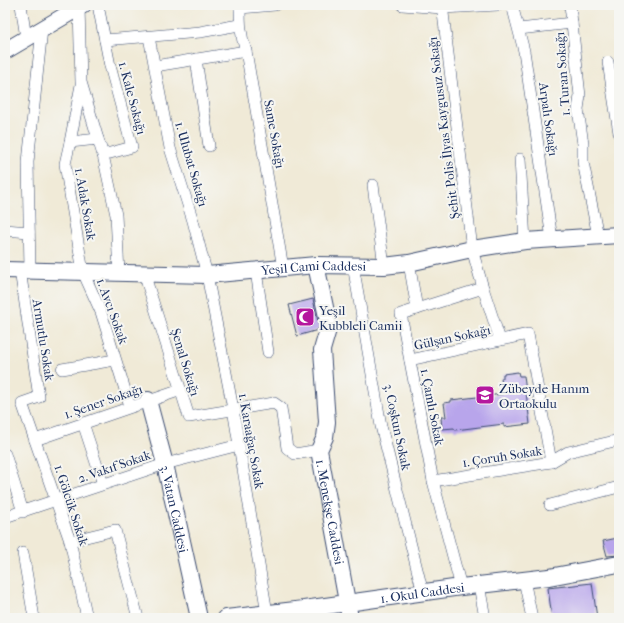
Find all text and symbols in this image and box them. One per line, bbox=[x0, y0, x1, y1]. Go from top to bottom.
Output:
street label: 1. Turan Sokağı bbox=[552, 31, 573, 117]
street label: Şehit Polis İlyas Kaygusuz Sokağı bbox=[425, 36, 462, 220]
street label: 1. Kale Sokağı bbox=[116, 60, 149, 136]
street label: Arpalı Sokağı bbox=[536, 80, 561, 157]
street label: Same Sokağı bbox=[261, 99, 288, 170]
street label: 1. Ulubat Sokağı bbox=[172, 120, 211, 209]
street label: 1. Adak Sokak bbox=[72, 167, 99, 242]
street label: Yeşil Cami Caddesi bbox=[259, 258, 366, 278]
street label: 1. Avcı Sokak bbox=[94, 276, 132, 347]
street label: Armutlu Sokak bbox=[29, 297, 57, 382]
place label: Yeşil Kubbleli Camii bbox=[318, 303, 402, 333]
mosque icon: Yeşil Kubbleli Camii bbox=[294, 306, 316, 328]
street label: Gülşan Sokağı bbox=[412, 322, 492, 354]
street label: Şenal Sokağı bbox=[168, 327, 203, 398]
street label: 1. Çamlı Sokak bbox=[418, 367, 447, 447]
street label: 1. Şener Sokağı bbox=[62, 381, 145, 422]
place label: Zübeyde Hanım Ortaokulu bbox=[499, 381, 590, 411]
street label: 3. Coşkun Sokak bbox=[380, 383, 414, 472]
school or university icon: Zübeyde Hanım Ortaokulu bbox=[474, 384, 496, 406]
street label: 1. Karaağaç Sokak bbox=[235, 392, 267, 491]
street label: 1. Çoruh Sokak bbox=[461, 443, 543, 470]
street label: 2. Vakıf Sokak bbox=[76, 447, 153, 486]
street label: 1. Menekşe Caddesi bbox=[313, 458, 347, 566]
street label: 1. Gölcük Sokak bbox=[51, 463, 92, 548]
street label: 3. Vatan Caddesi bbox=[157, 464, 191, 554]
street label: 1. Okul Caddesi bbox=[379, 580, 465, 606]

